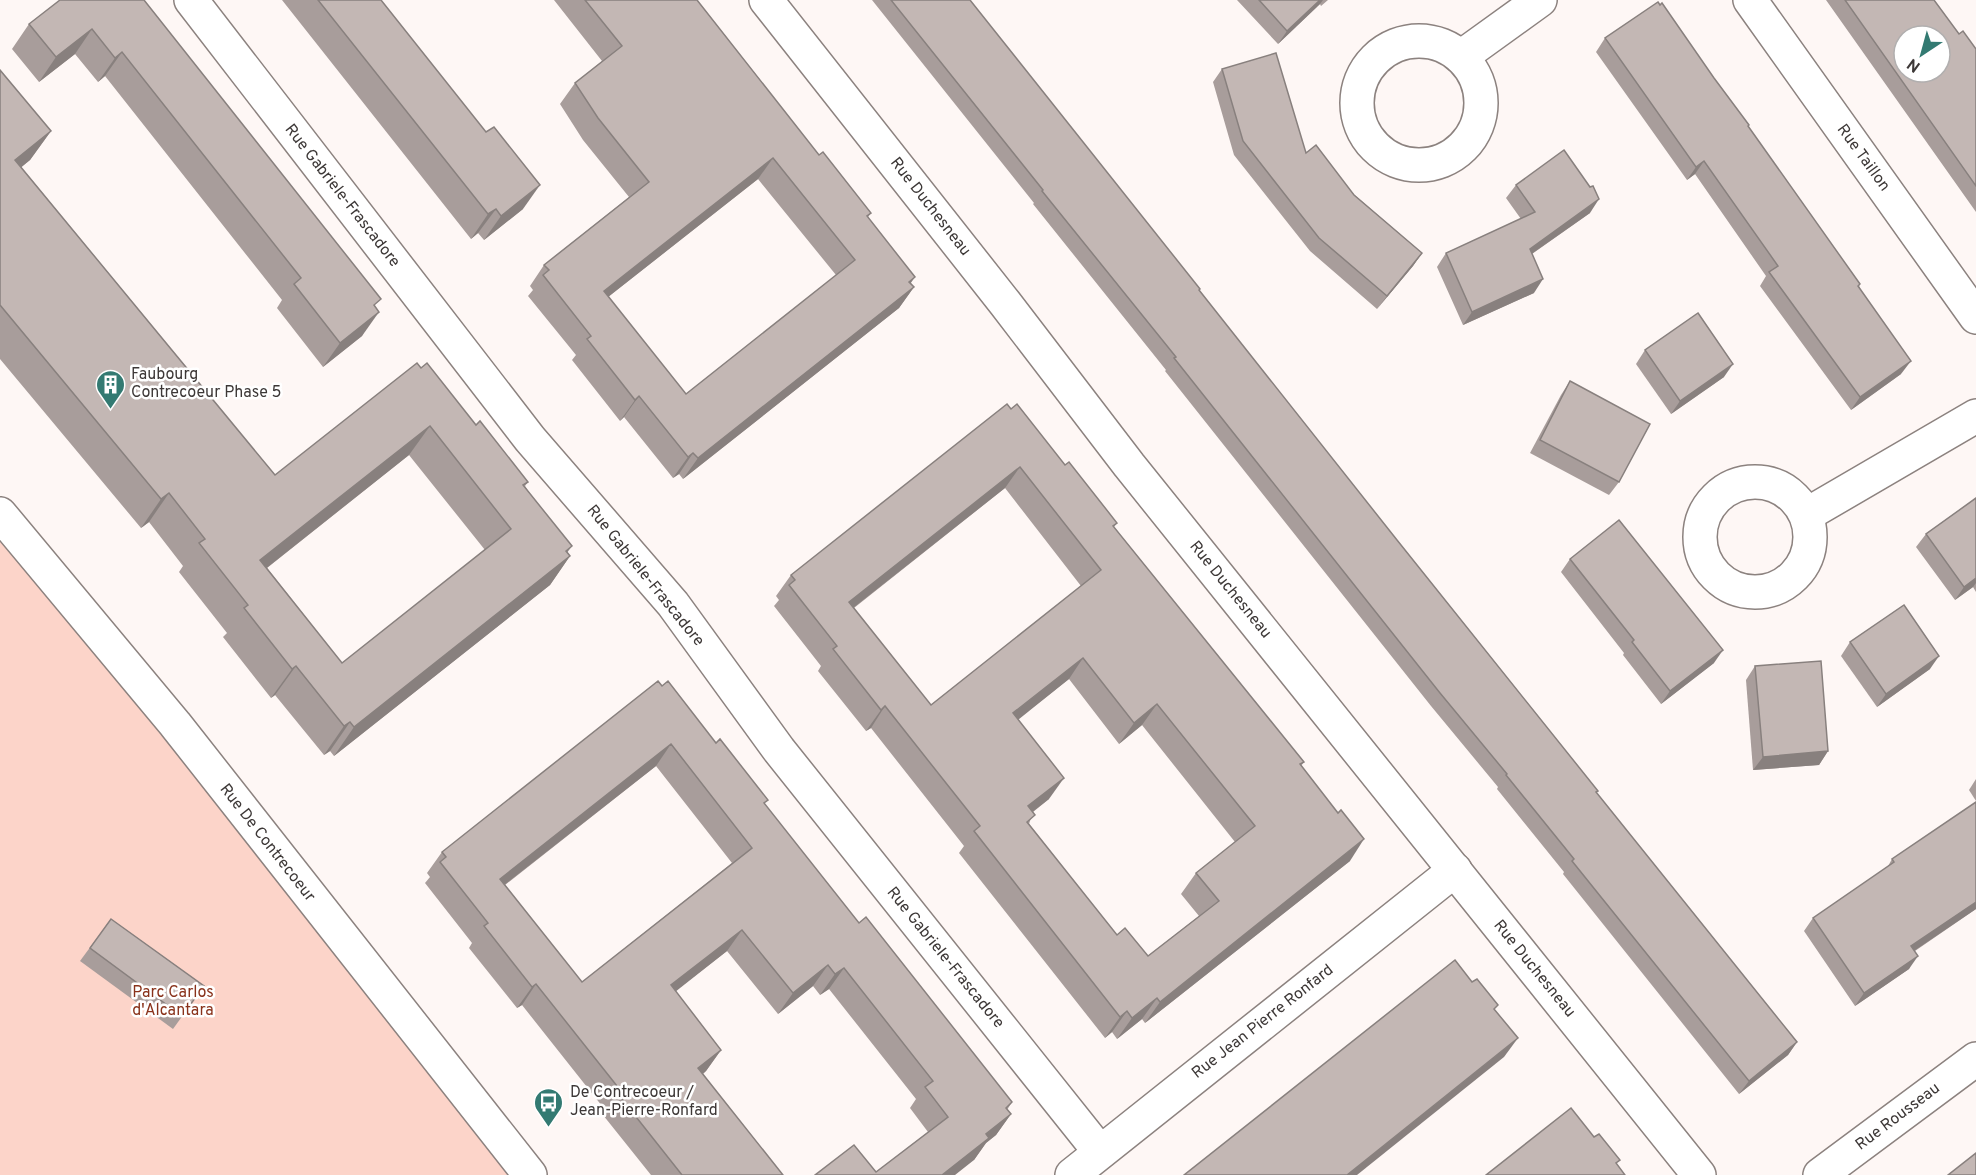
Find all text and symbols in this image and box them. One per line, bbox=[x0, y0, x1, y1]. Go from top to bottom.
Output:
north arrow bbox=[1892, 24, 1952, 84]
text: N bbox=[1904, 53, 1925, 76]
street label: Rue Gabriele-Frascadore bbox=[280, 120, 404, 272]
street label: Rue Taillon bbox=[1832, 121, 1894, 195]
street label: Rue Duchesneau bbox=[885, 154, 975, 260]
place label: Faubourg Contrecoeur Phase 5 bbox=[131, 365, 281, 403]
building icon: Faubourg Contrecoeur Phase 5 bbox=[94, 368, 126, 410]
street label: Rue Gabriele-Frascadore bbox=[582, 501, 708, 651]
street label: Rue Duchesneau bbox=[1184, 537, 1276, 643]
street label: Rue De Contrecoeur bbox=[215, 780, 319, 906]
street label: Rue Gabriele-Frascadore bbox=[882, 883, 1008, 1033]
street label: Rue Duchesneau bbox=[1488, 916, 1580, 1022]
street label: Rue Jean Pierre Ronfard bbox=[1188, 960, 1338, 1084]
park label: Parc Carlos d'Alcantara bbox=[132, 983, 214, 1021]
street label: Rue Rousseau bbox=[1852, 1079, 1944, 1155]
place label: De Contrecoeur / Jean-Pierre-Ronfard bbox=[570, 1083, 718, 1121]
bus stop icon: De Contrecoeur / Jean-Pierre-Ronfard bbox=[533, 1086, 565, 1128]

